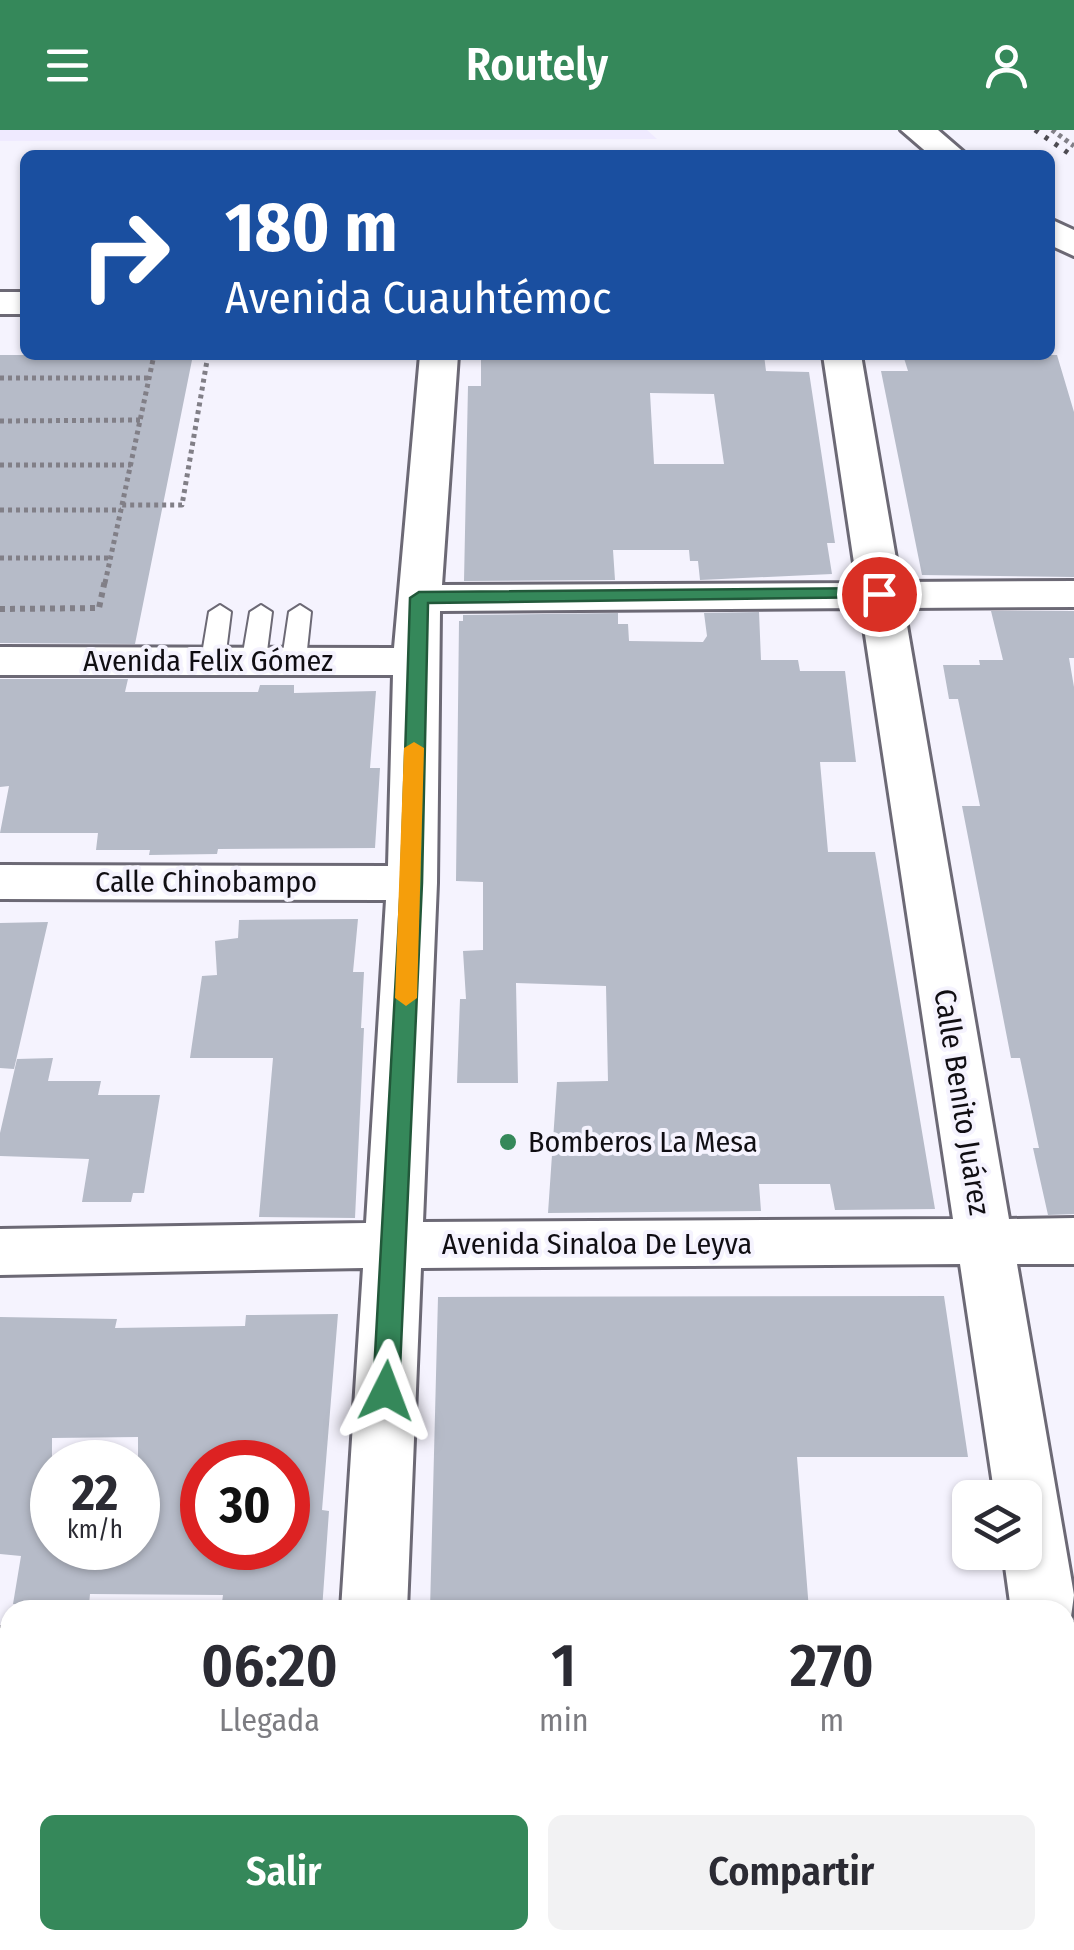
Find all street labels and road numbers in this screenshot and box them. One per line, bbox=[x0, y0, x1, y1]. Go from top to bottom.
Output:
street label: Avenida Felix Gómez bbox=[83, 643, 333, 679]
street label: Calle Chinobampo bbox=[95, 864, 317, 900]
street label: Calle Benito Juárez bbox=[926, 986, 998, 1218]
street label: Avenida Sinaloa De Leyva bbox=[442, 1226, 752, 1262]

